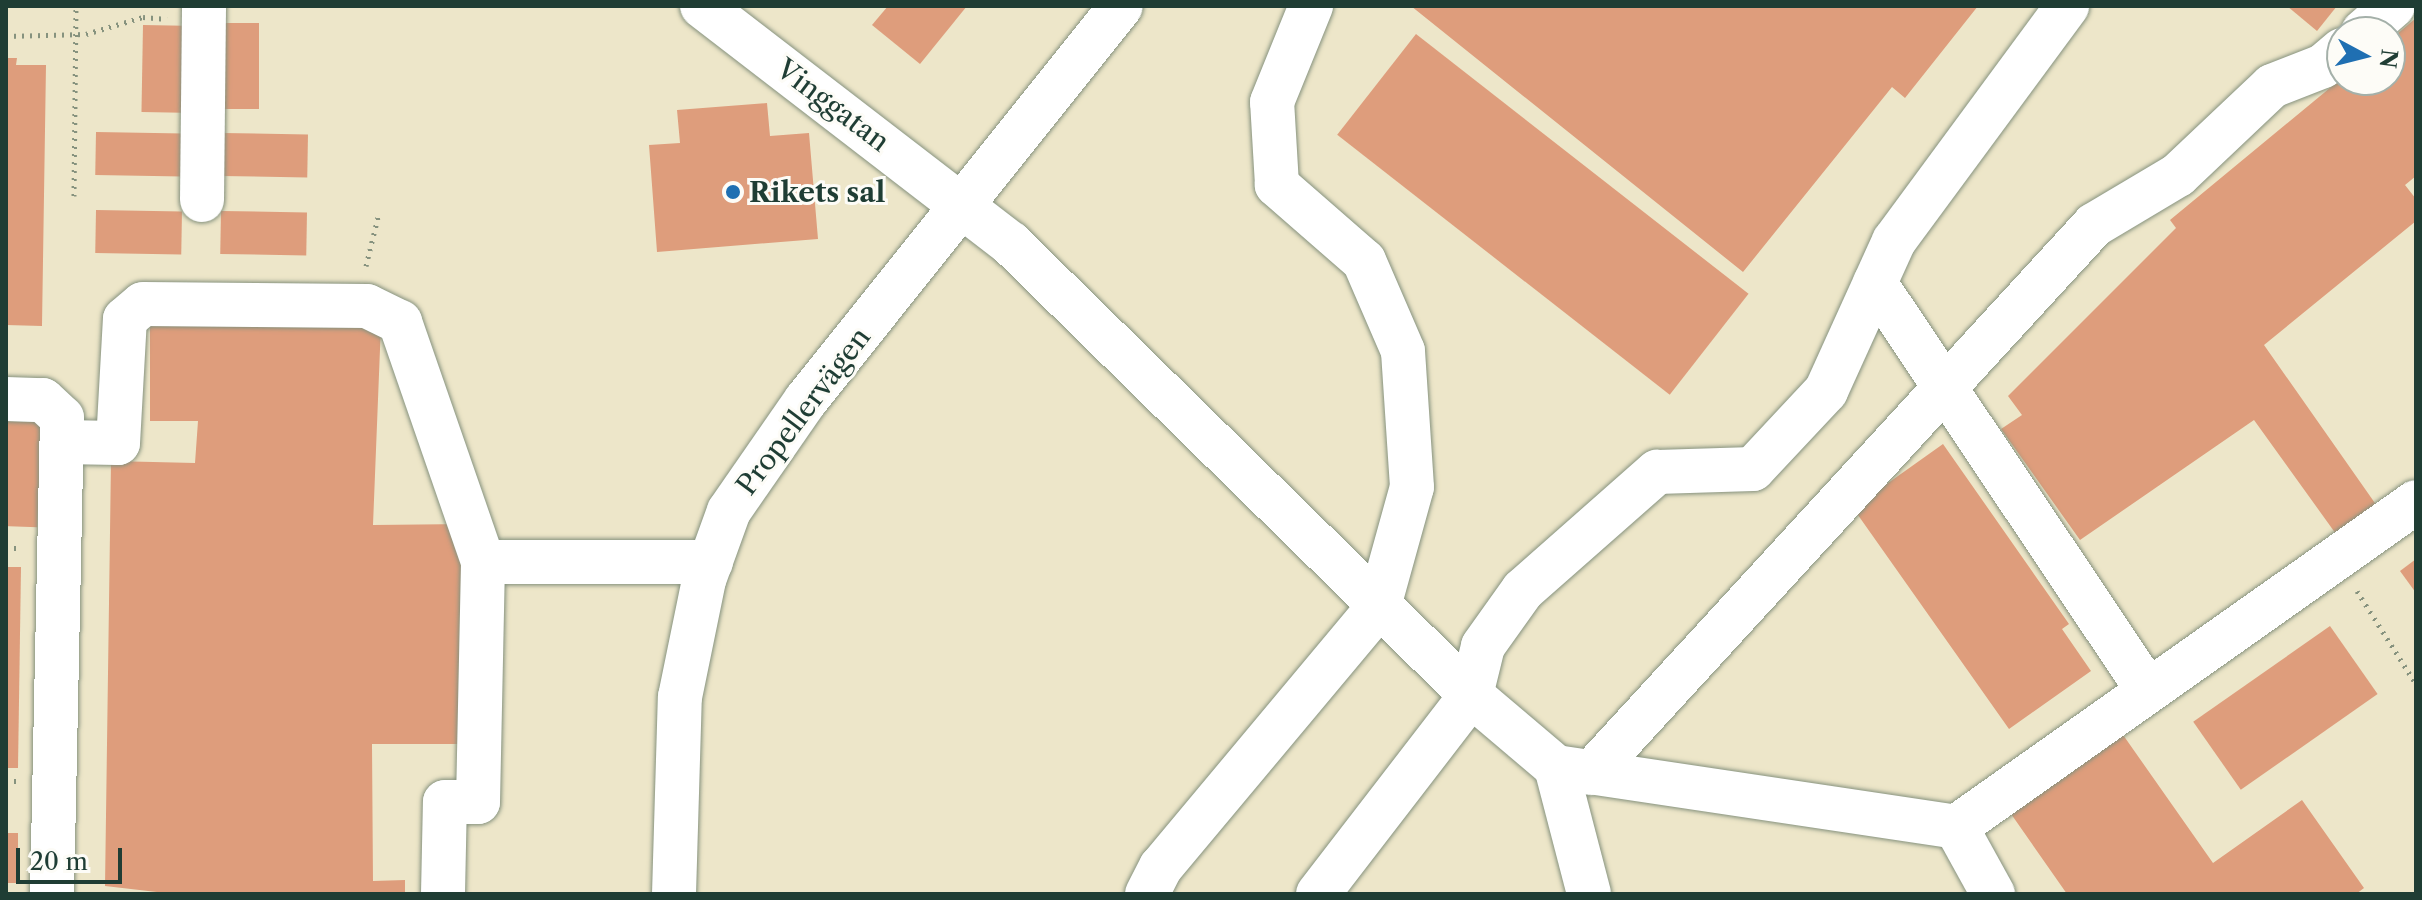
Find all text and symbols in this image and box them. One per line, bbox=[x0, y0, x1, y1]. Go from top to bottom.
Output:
north arrow bbox=[2326, 16, 2406, 96]
text: N bbox=[2374, 48, 2403, 70]
street label: Vinggatan bbox=[770, 52, 896, 158]
place label: Rikets sal bbox=[749, 175, 885, 209]
marker: Rikets sal bbox=[724, 183, 742, 201]
street label: Propellervägen bbox=[729, 321, 877, 501]
scale bar bbox=[20, 832, 126, 882]
text: 20 m bbox=[30, 847, 88, 876]

